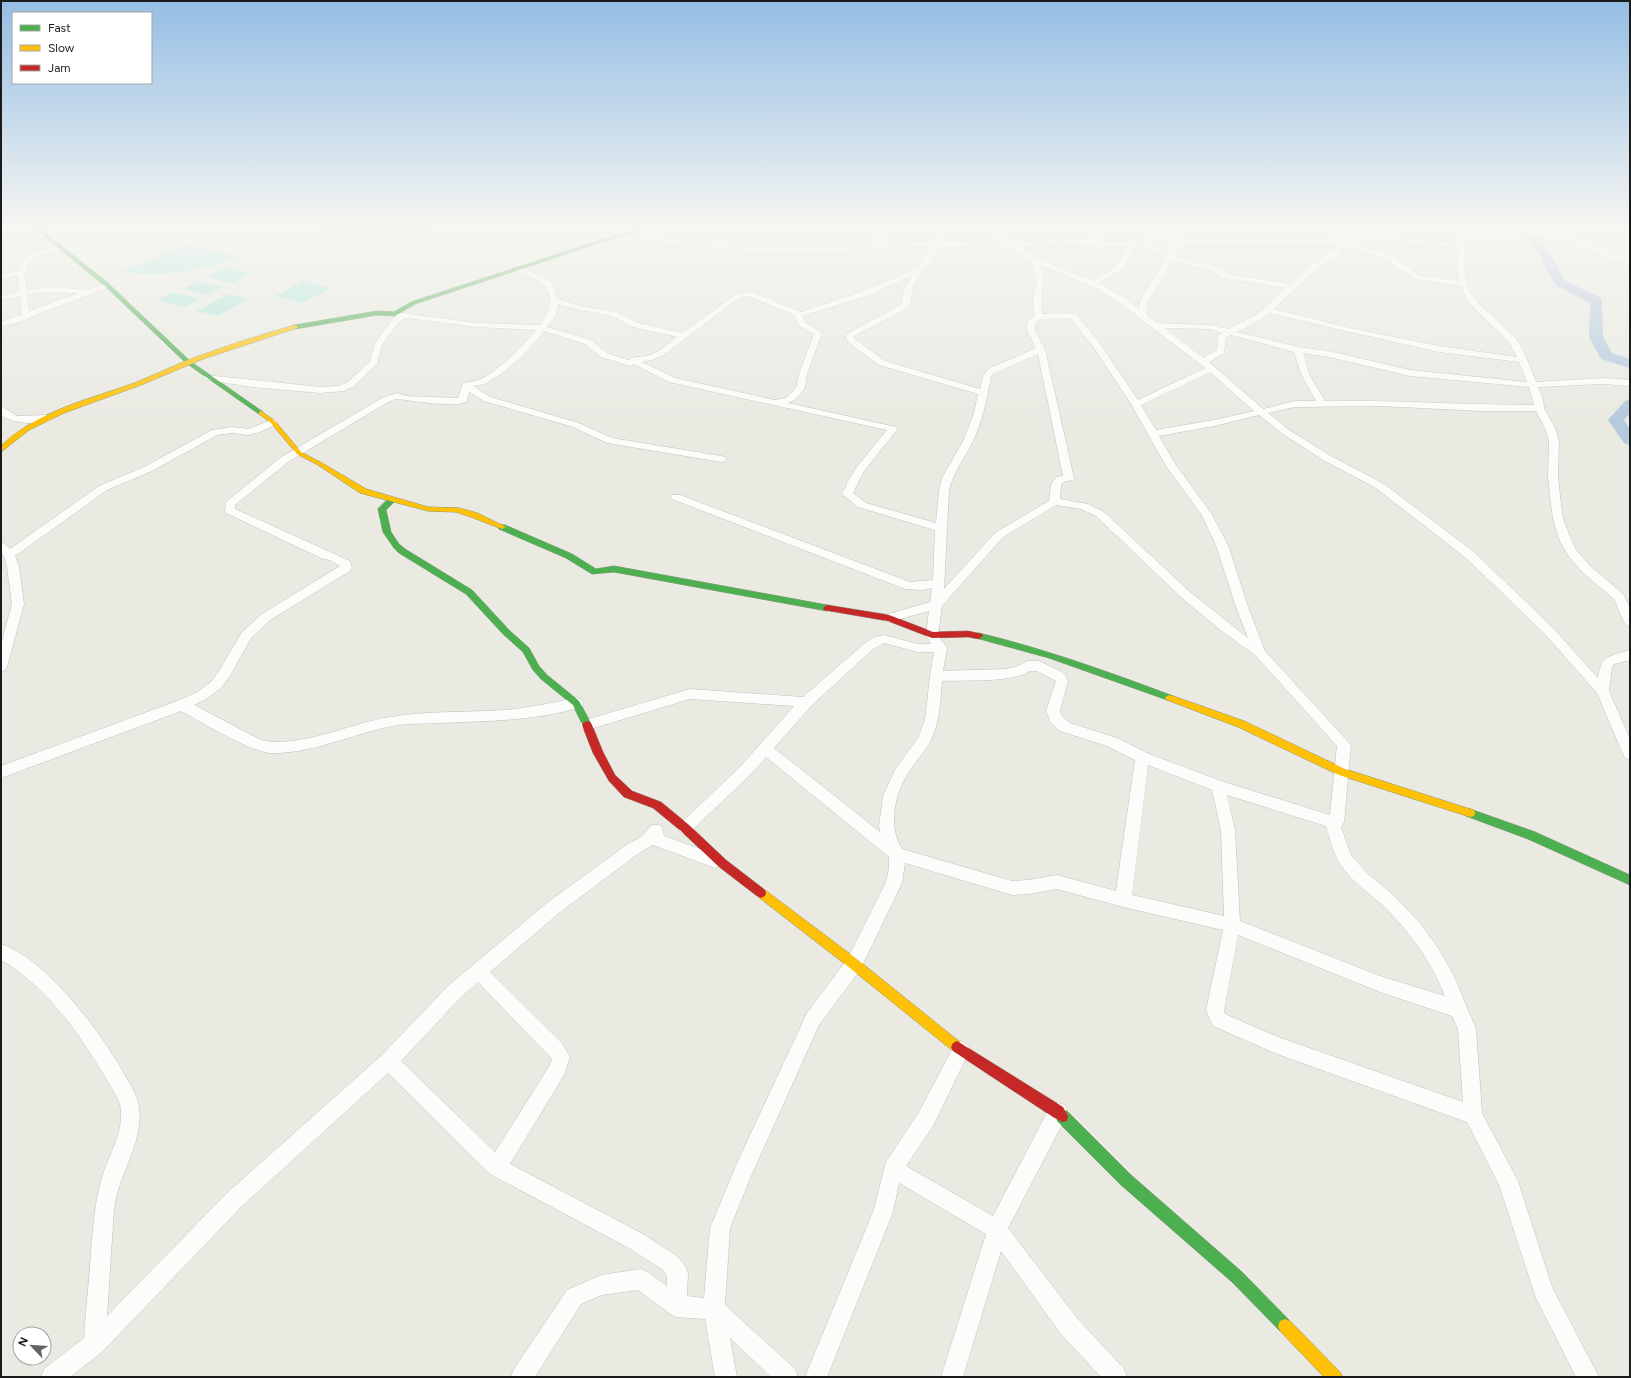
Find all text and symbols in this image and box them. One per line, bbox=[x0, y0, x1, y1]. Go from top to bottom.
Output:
legend bbox=[12, 12, 152, 84]
text: Fast bbox=[48, 21, 71, 35]
text: Slow bbox=[48, 41, 75, 55]
text: Jam bbox=[48, 61, 71, 75]
north arrow bbox=[12, 1326, 52, 1366]
text: N bbox=[16, 1335, 31, 1349]

